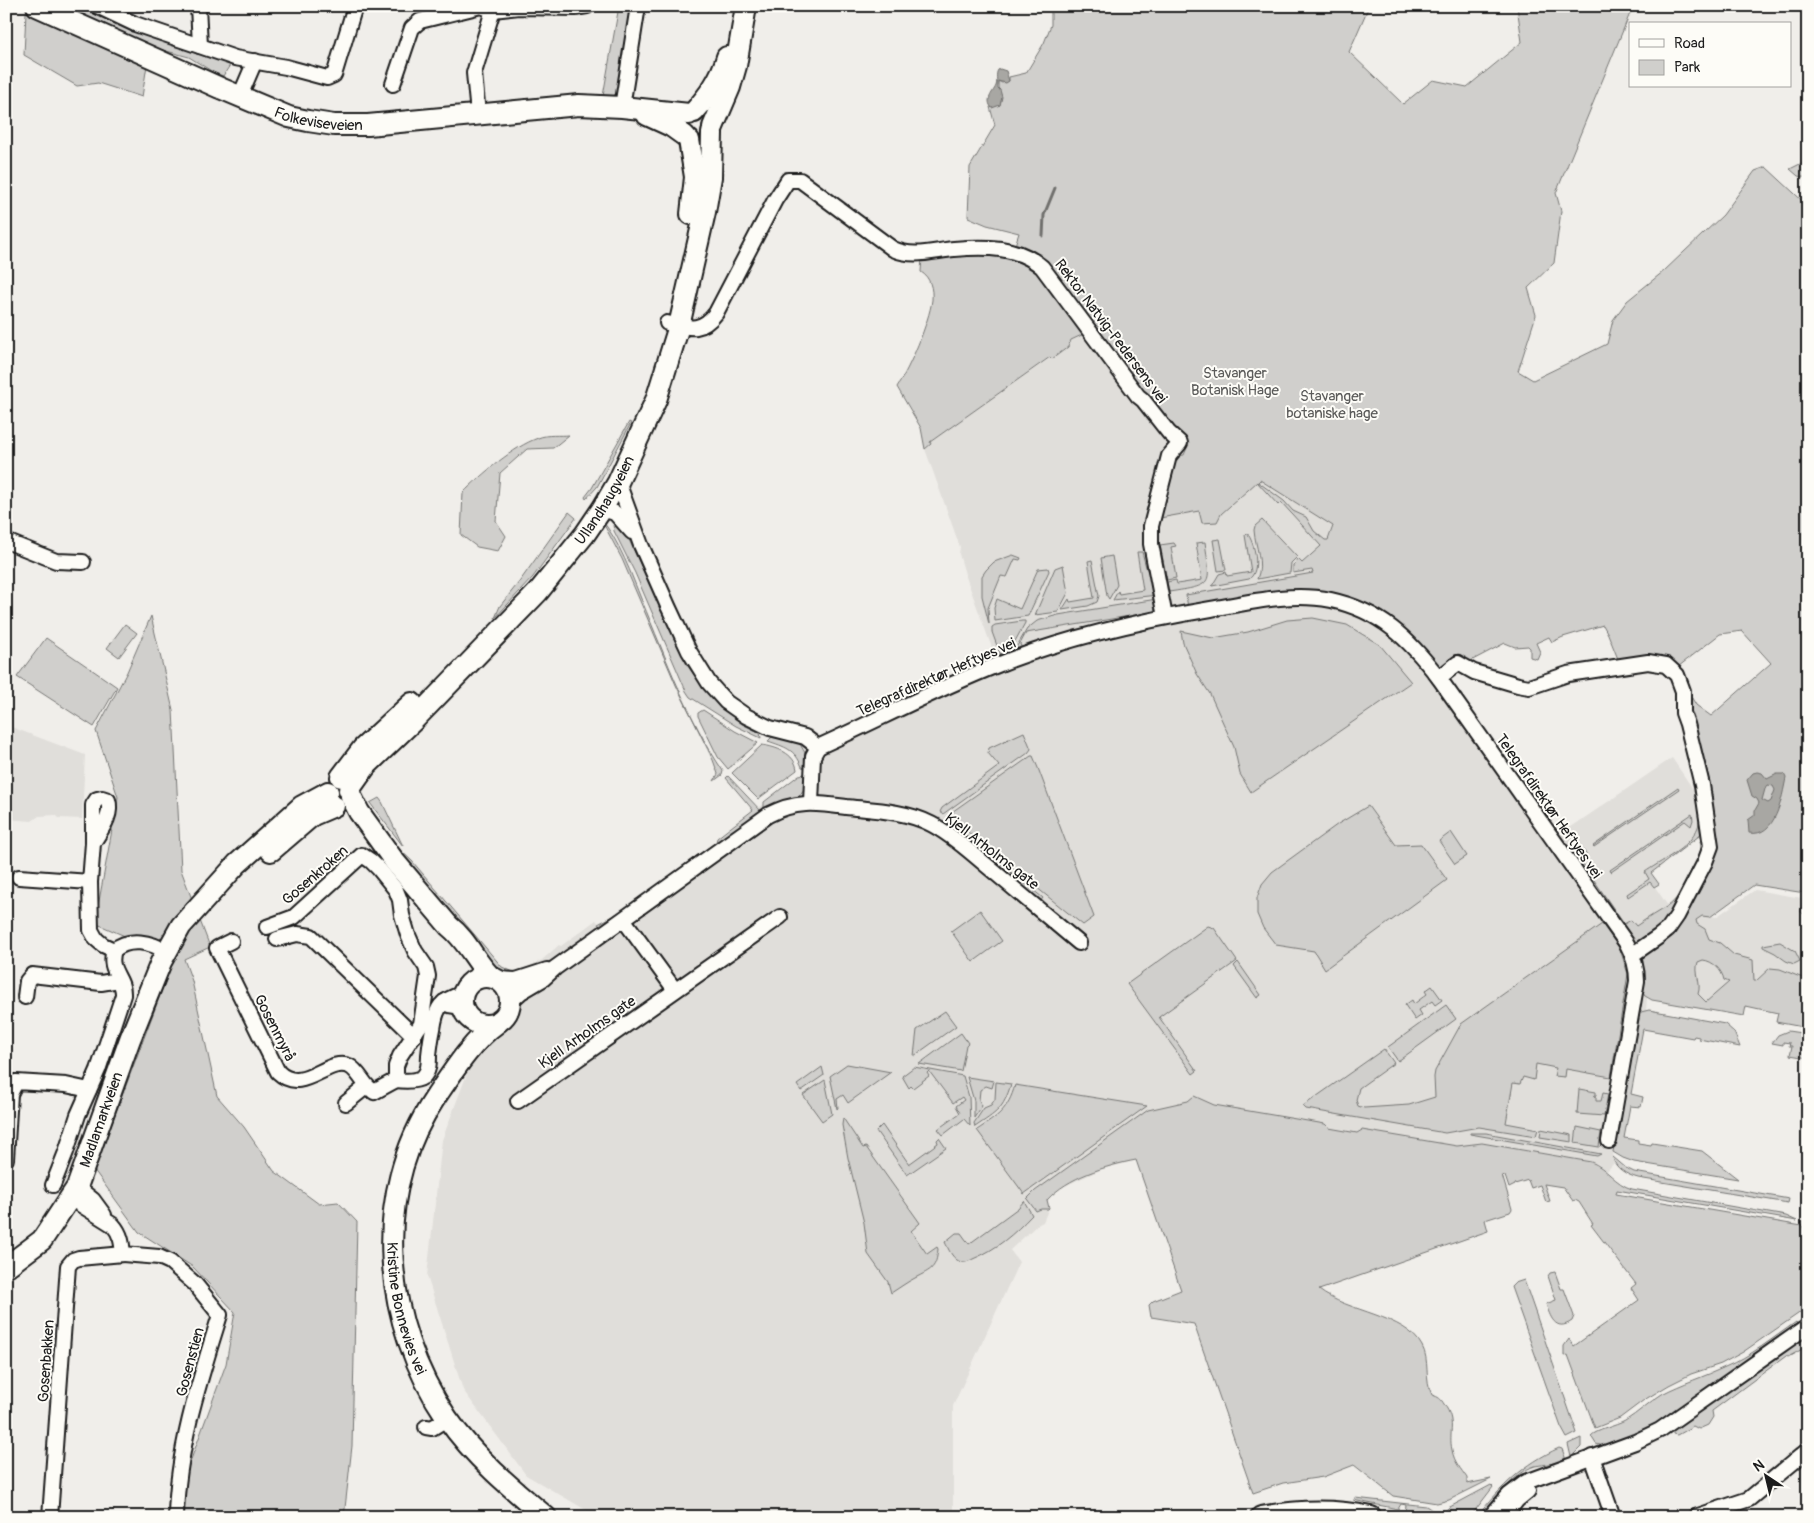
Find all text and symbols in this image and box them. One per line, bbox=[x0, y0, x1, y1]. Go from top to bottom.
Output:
legend bbox=[1629, 22, 1792, 88]
text: Road bbox=[1674, 34, 1705, 53]
text: Park bbox=[1674, 58, 1701, 77]
street label: Folkeviseveien bbox=[271, 103, 363, 135]
street label: Rektor Natvig-Pedersens vei bbox=[1050, 255, 1171, 407]
park label: Stavanger Botanisk Hage bbox=[1191, 364, 1280, 400]
park label: Stavanger botaniske hage bbox=[1286, 387, 1378, 423]
street label: Ullandhaugveien bbox=[571, 453, 639, 549]
street label: Telegrafdirektør Heftyes vei bbox=[854, 634, 1019, 721]
street label: Telegrafdirektør Heftyes vei bbox=[1491, 730, 1606, 882]
street label: Kjell Arholms gate bbox=[941, 809, 1043, 895]
street label: Gosenkroken bbox=[278, 841, 352, 909]
street label: Gosenmyrå bbox=[249, 991, 300, 1065]
street label: Kjell Arholms gate bbox=[535, 991, 640, 1073]
street label: Madlamarkveien bbox=[76, 1070, 127, 1170]
street label: Kristine Bonnevies vei bbox=[382, 1242, 430, 1378]
street label: Gosenbakken bbox=[34, 1319, 59, 1403]
street label: Gosenstien bbox=[172, 1325, 209, 1399]
north arrow bbox=[1742, 1450, 1792, 1500]
text: N bbox=[1750, 1456, 1768, 1475]

